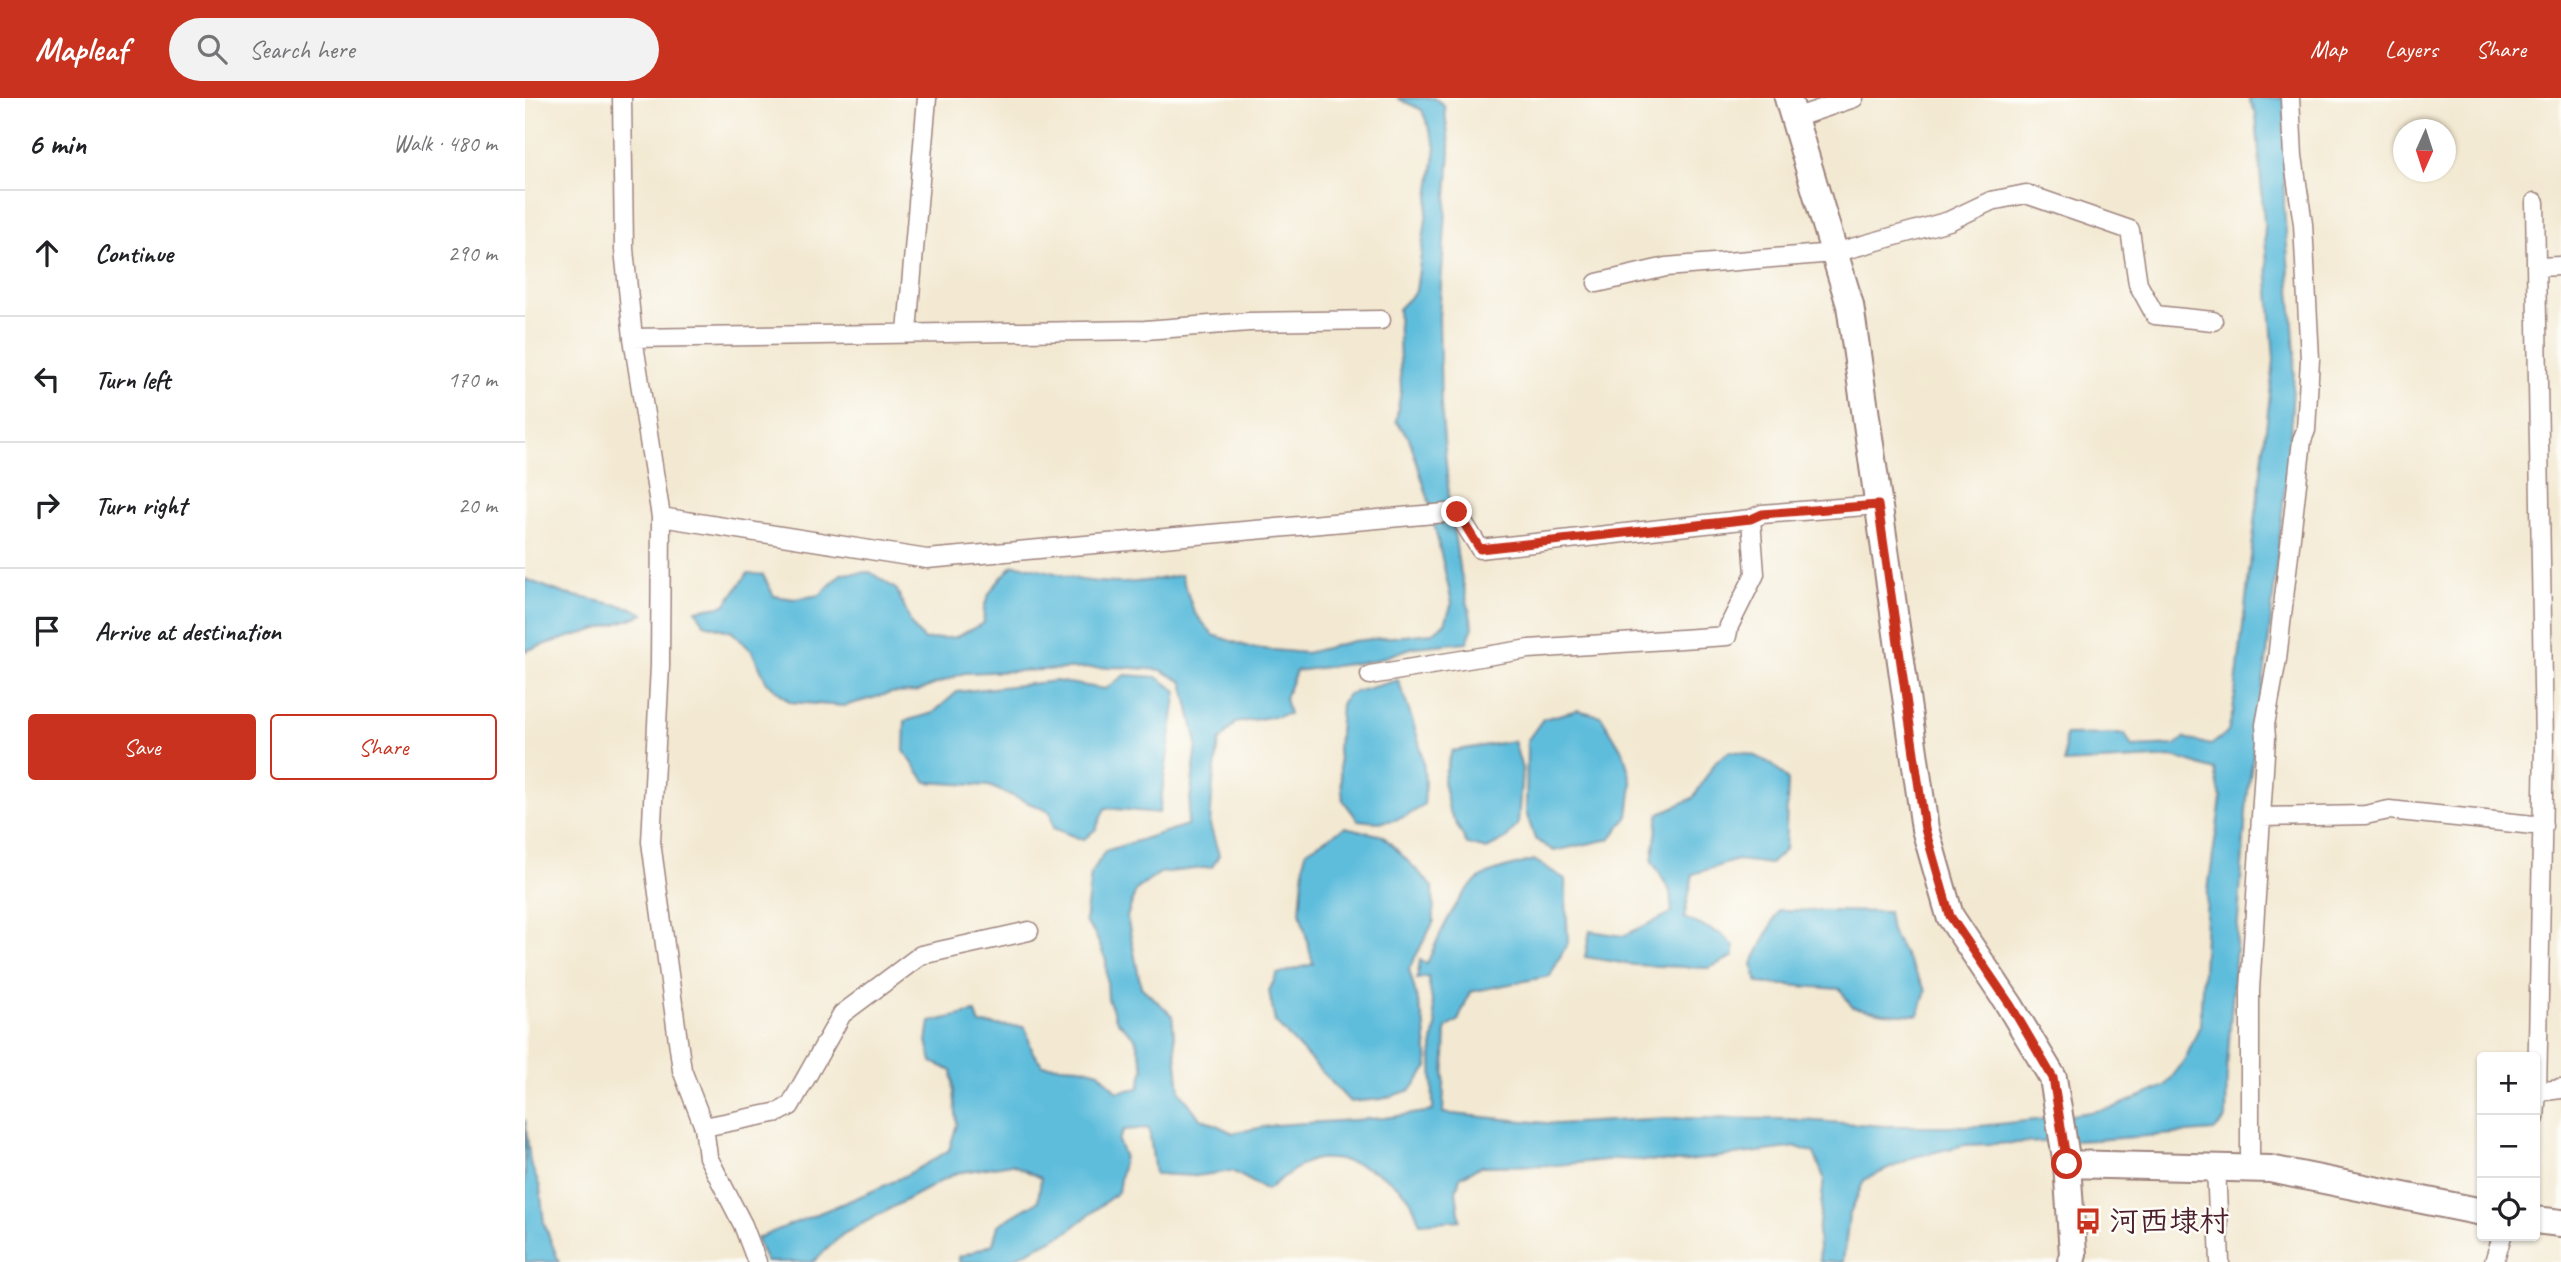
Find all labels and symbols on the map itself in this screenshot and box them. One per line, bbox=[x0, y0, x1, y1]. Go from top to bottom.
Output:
north arrow bbox=[2393, 119, 2456, 182]
route end bbox=[1441, 496, 1472, 527]
route start bbox=[2051, 1148, 2082, 1179]
place label: 河西埭村 bbox=[2109, 1202, 2229, 1240]
bus stop icon: 河西埭村 bbox=[2073, 1206, 2103, 1236]

